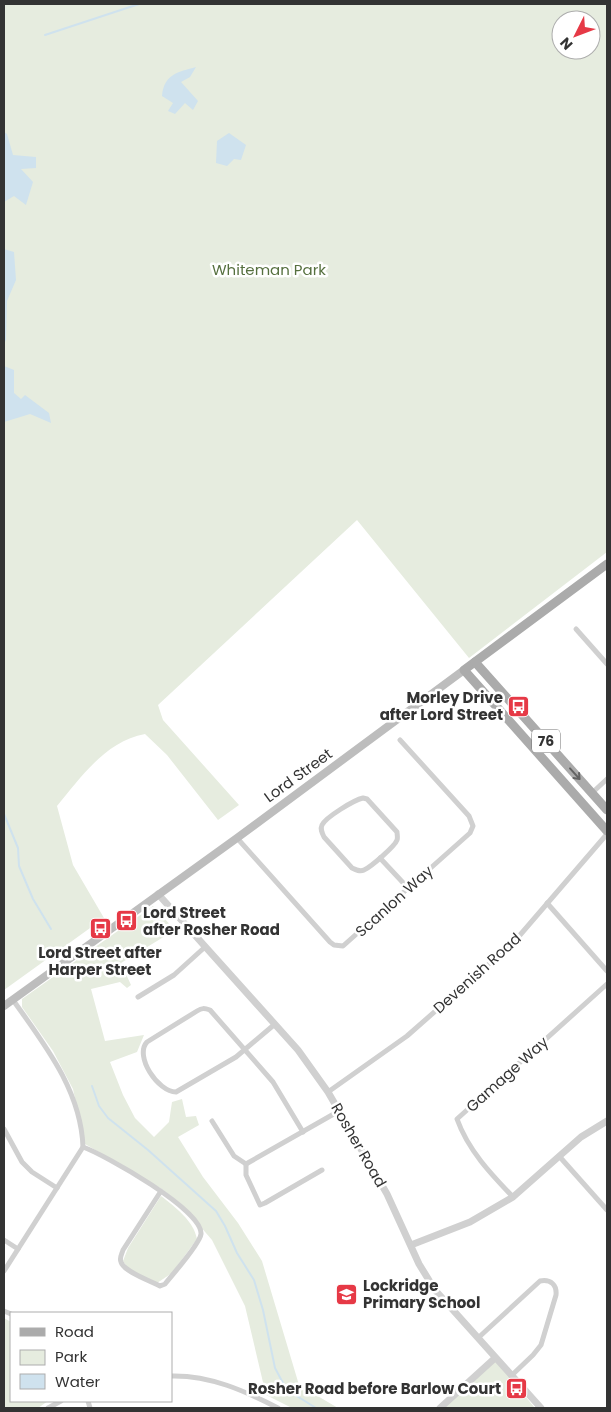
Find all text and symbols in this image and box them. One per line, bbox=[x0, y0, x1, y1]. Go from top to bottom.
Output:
north arrow bbox=[551, 10, 601, 60]
text: N bbox=[555, 33, 577, 54]
park label: Whiteman Park bbox=[212, 259, 326, 280]
place label: Morley Drive after Lord Street bbox=[380, 687, 503, 725]
bus stop icon: Morley Drive after Lord Street bbox=[507, 694, 531, 718]
road number: 76 bbox=[532, 729, 560, 752]
street label: Lord Street bbox=[260, 743, 336, 807]
one-way arrow bbox=[569, 767, 580, 780]
street label: Scanlon Way bbox=[351, 860, 438, 942]
place label: Lord Street after Rosher Road bbox=[143, 902, 280, 940]
bus stop icon: Lord Street after Rosher Road bbox=[115, 909, 139, 933]
bus stop icon: Lord Street after Harper Street bbox=[88, 917, 112, 941]
street label: Devenish Road bbox=[429, 928, 525, 1018]
place label: Lord Street after Harper Street bbox=[38, 942, 162, 980]
street label: Gamage Way bbox=[461, 1031, 553, 1117]
street label: Rosher Road bbox=[326, 1099, 392, 1191]
place label: Lockridge Primary School bbox=[363, 1275, 480, 1313]
school or university icon: Lockridge Primary School bbox=[335, 1282, 359, 1306]
legend bbox=[10, 1312, 172, 1402]
text: Road bbox=[55, 1321, 94, 1342]
text: Park bbox=[55, 1346, 87, 1367]
text: Water bbox=[55, 1371, 101, 1392]
bus stop icon: Rosher Road before Barlow Court bbox=[505, 1376, 529, 1400]
place label: Rosher Road before Barlow Court bbox=[248, 1378, 501, 1399]

